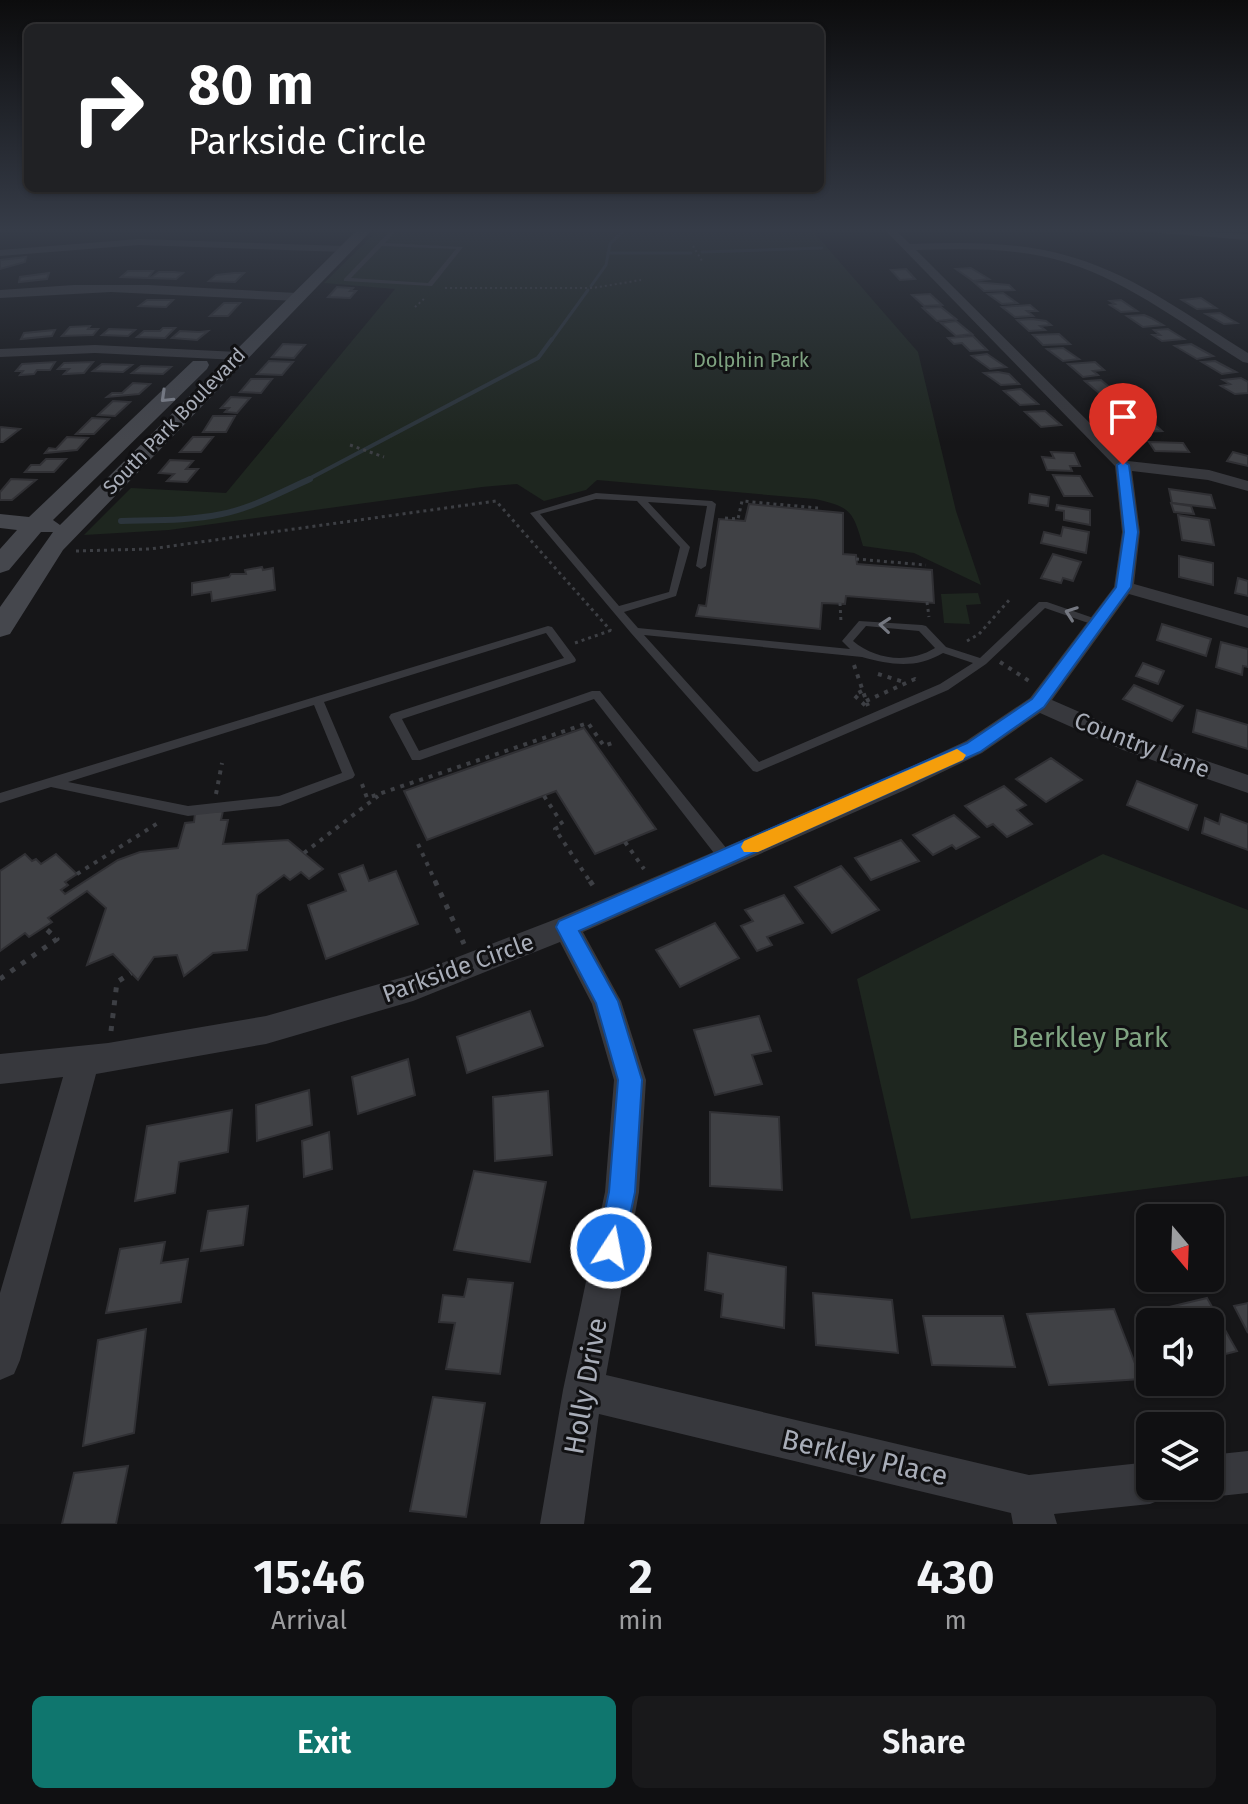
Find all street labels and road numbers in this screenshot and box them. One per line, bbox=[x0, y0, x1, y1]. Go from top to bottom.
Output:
street label: South Park Boulevard bbox=[98, 343, 250, 499]
street label: Country Lane bbox=[1070, 706, 1214, 784]
street label: Parkside Circle bbox=[378, 928, 538, 1008]
street label: Holly Drive bbox=[557, 1315, 614, 1457]
street label: Berkley Place bbox=[779, 1422, 951, 1493]

